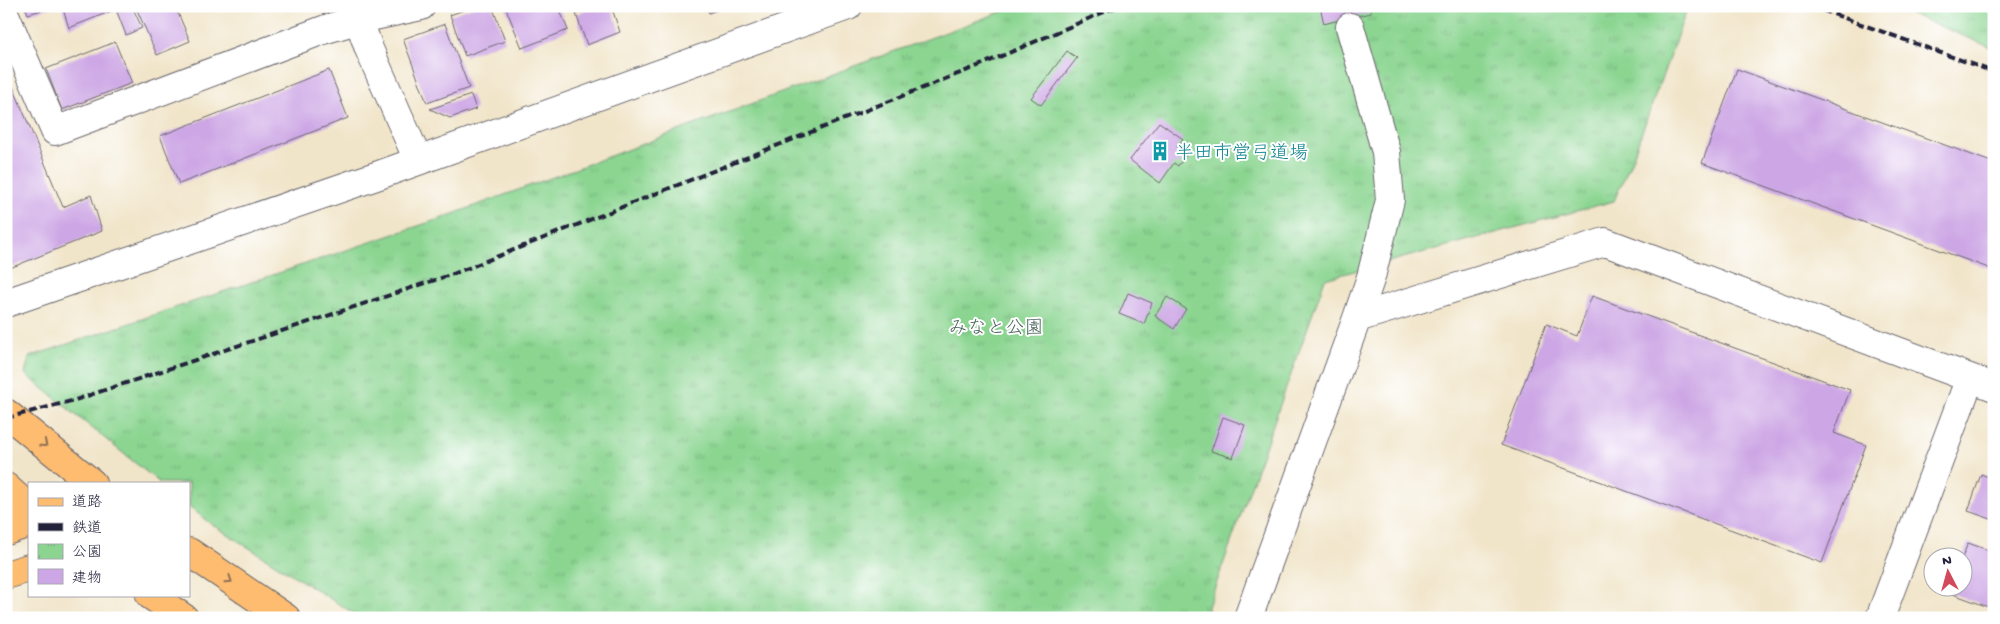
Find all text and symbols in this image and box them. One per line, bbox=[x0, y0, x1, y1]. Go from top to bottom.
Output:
building icon: 半田市営弓道場 bbox=[1149, 140, 1171, 162]
place label: 半田市営弓道場 bbox=[1175, 142, 1308, 166]
park label: みなと公園 bbox=[948, 318, 1044, 341]
one-way arrow bbox=[38, 439, 47, 447]
legend bbox=[28, 482, 190, 596]
text: 道路 bbox=[72, 494, 102, 512]
text: 鉄道 bbox=[72, 520, 102, 538]
text: 公園 bbox=[72, 544, 102, 562]
north arrow bbox=[1922, 546, 1972, 596]
text: N bbox=[1941, 553, 1952, 570]
text: 建物 bbox=[72, 570, 102, 588]
one-way arrow bbox=[224, 573, 233, 583]

